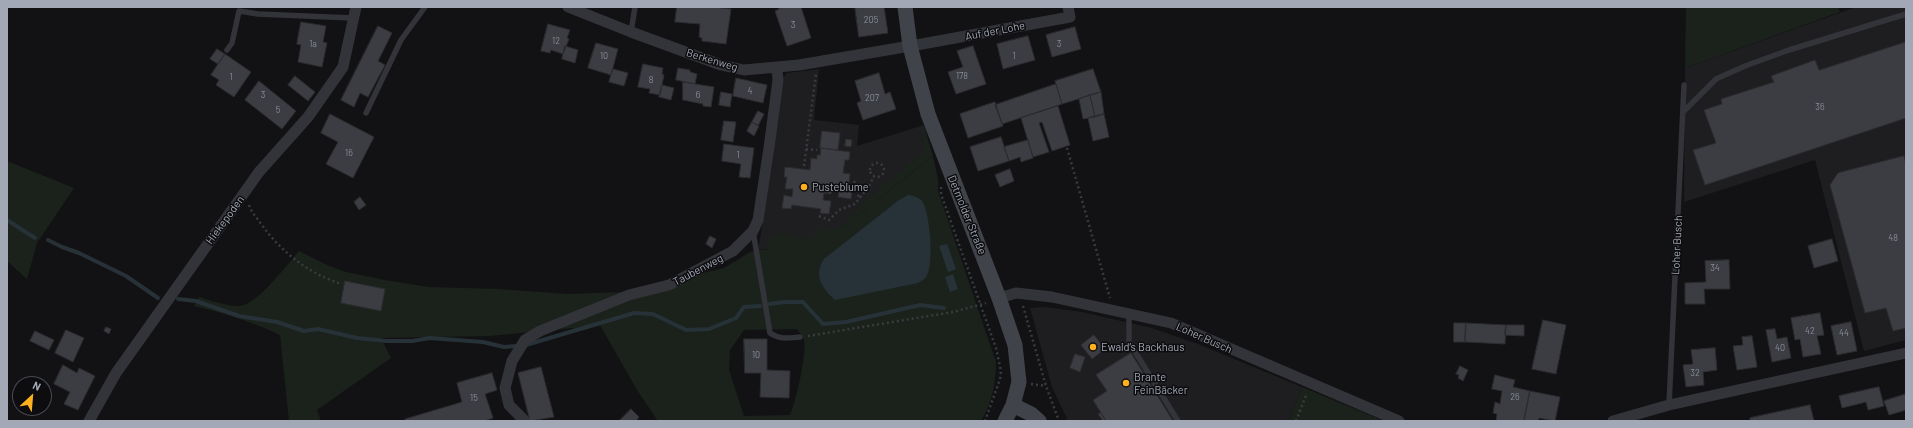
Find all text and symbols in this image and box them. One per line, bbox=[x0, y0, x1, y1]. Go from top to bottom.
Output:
house number: 205 bbox=[864, 15, 878, 25]
street label: Auf der Lohe bbox=[964, 19, 1026, 43]
house number: 3 bbox=[791, 20, 795, 30]
house number: 12 bbox=[552, 36, 560, 46]
house number: 1a bbox=[309, 39, 317, 49]
house number: 3 bbox=[1057, 39, 1061, 49]
street label: Berkenweg bbox=[685, 46, 739, 74]
house number: 10 bbox=[600, 51, 608, 61]
house number: 1 bbox=[1012, 51, 1016, 61]
house number: 178 bbox=[956, 71, 968, 81]
house number: 1 bbox=[229, 72, 233, 82]
house number: 8 bbox=[649, 75, 653, 85]
house number: 4 bbox=[748, 86, 752, 96]
house number: 3 bbox=[261, 90, 265, 100]
house number: 6 bbox=[696, 90, 700, 100]
house number: 207 bbox=[865, 93, 879, 103]
house number: 36 bbox=[1815, 102, 1825, 112]
house number: 5 bbox=[276, 105, 280, 115]
house number: 16 bbox=[345, 148, 353, 158]
house number: 1 bbox=[736, 150, 740, 160]
street label: Detmolder Straße bbox=[945, 173, 989, 257]
place label: Pusteblume bbox=[812, 180, 869, 194]
marker: Pusteblume bbox=[799, 182, 809, 192]
street label: Hiekepoden bbox=[203, 193, 247, 247]
street label: Loher Busch bbox=[1669, 215, 1685, 275]
house number: 48 bbox=[1888, 233, 1898, 243]
street label: Taubenweg bbox=[671, 251, 725, 289]
house number: 34 bbox=[1710, 263, 1720, 273]
street label: Loher Busch bbox=[1174, 320, 1234, 356]
house number: 42 bbox=[1805, 326, 1815, 336]
house number: 44 bbox=[1839, 328, 1849, 338]
place label: Ewald’s Backhaus bbox=[1101, 340, 1184, 354]
marker: Ewald’s Backhaus bbox=[1088, 342, 1098, 352]
house number: 40 bbox=[1775, 343, 1785, 353]
house number: 10 bbox=[752, 350, 760, 360]
house number: 32 bbox=[1690, 368, 1700, 378]
place label: Brante FeinBäcker bbox=[1134, 370, 1188, 396]
north arrow bbox=[12, 376, 52, 416]
text: N bbox=[31, 378, 43, 393]
marker: Brante FeinBäcker bbox=[1121, 378, 1131, 388]
house number: 26 bbox=[1510, 392, 1520, 402]
house number: 15 bbox=[470, 393, 478, 403]

